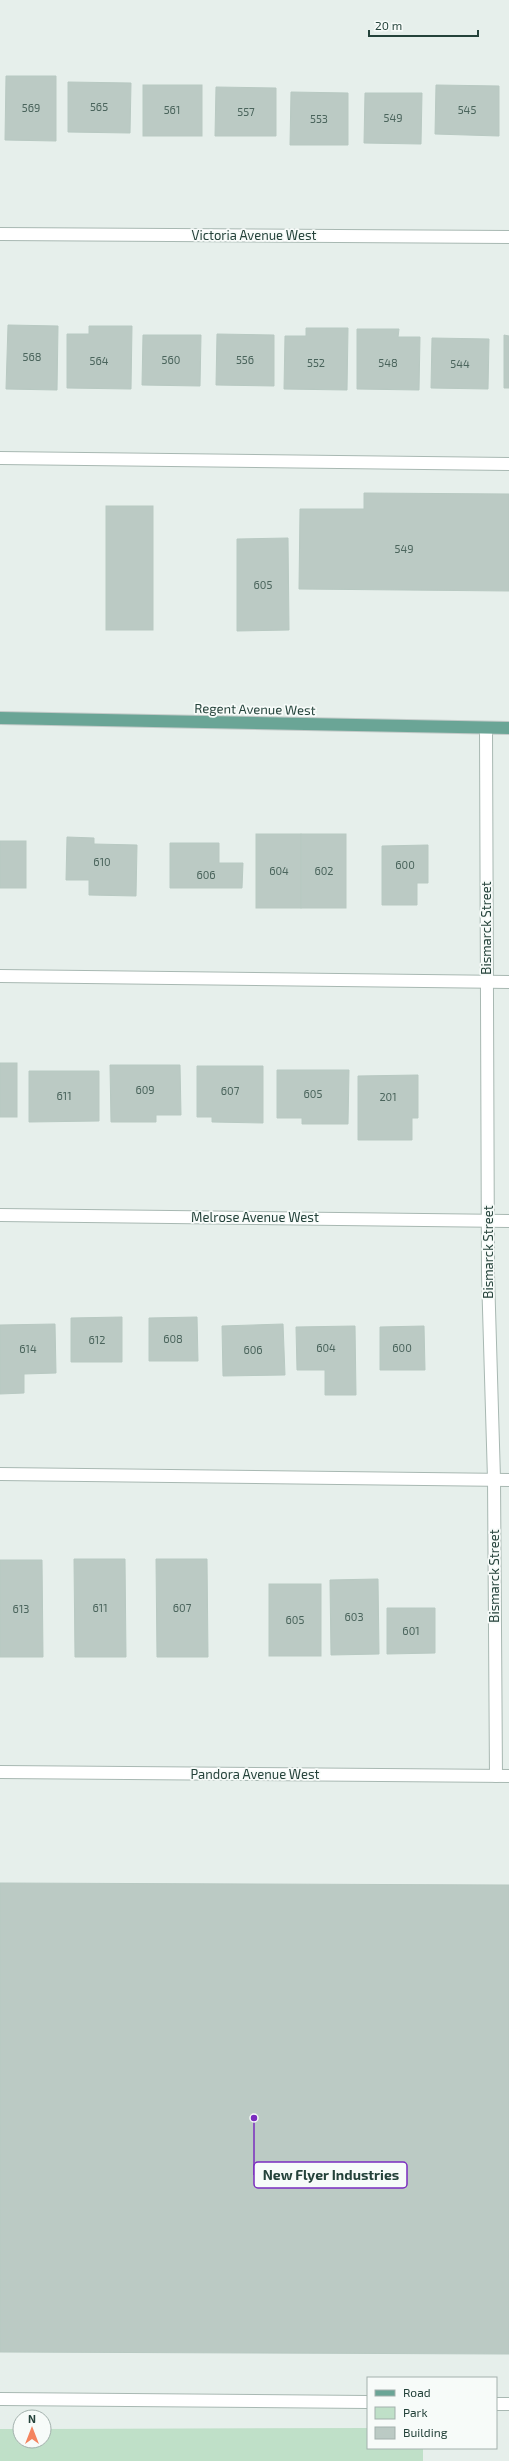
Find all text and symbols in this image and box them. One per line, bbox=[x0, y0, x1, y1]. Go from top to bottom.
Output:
scale bar bbox=[369, 12, 478, 38]
text: 20 m bbox=[375, 18, 402, 32]
house number: 565 bbox=[90, 100, 108, 113]
house number: 569 bbox=[22, 101, 40, 114]
house number: 561 bbox=[164, 103, 180, 116]
house number: 545 bbox=[458, 103, 476, 116]
house number: 557 bbox=[237, 105, 255, 118]
house number: 549 bbox=[384, 111, 402, 124]
house number: 553 bbox=[310, 112, 328, 125]
street label: Victoria Avenue West bbox=[192, 227, 317, 243]
house number: 568 bbox=[23, 350, 41, 363]
house number: 560 bbox=[162, 353, 180, 366]
house number: 556 bbox=[236, 353, 254, 366]
house number: 564 bbox=[90, 354, 109, 367]
house number: 552 bbox=[307, 356, 325, 369]
house number: 548 bbox=[378, 356, 398, 369]
house number: 544 bbox=[450, 357, 470, 370]
house number: 549 bbox=[395, 542, 413, 555]
house number: 605 bbox=[254, 578, 273, 591]
street label: Regent Avenue West bbox=[194, 700, 316, 718]
house number: 610 bbox=[93, 855, 111, 868]
house number: 600 bbox=[395, 858, 415, 871]
house number: 604 bbox=[269, 864, 289, 877]
house number: 602 bbox=[314, 864, 334, 877]
house number: 606 bbox=[196, 868, 216, 881]
street label: Bismarck Street bbox=[478, 881, 494, 975]
house number: 609 bbox=[135, 1083, 155, 1096]
house number: 607 bbox=[221, 1084, 240, 1097]
house number: 605 bbox=[304, 1087, 323, 1100]
house number: 611 bbox=[56, 1089, 72, 1102]
house number: 201 bbox=[379, 1090, 397, 1103]
street label: Bismarck Street bbox=[480, 1205, 496, 1299]
street label: Melrose Avenue West bbox=[191, 1209, 319, 1225]
house number: 608 bbox=[163, 1332, 183, 1345]
house number: 612 bbox=[89, 1333, 105, 1346]
house number: 604 bbox=[316, 1341, 336, 1354]
house number: 600 bbox=[392, 1341, 412, 1354]
house number: 614 bbox=[19, 1342, 37, 1355]
house number: 606 bbox=[243, 1343, 263, 1356]
street label: Bismarck Street bbox=[486, 1529, 502, 1623]
house number: 611 bbox=[92, 1601, 108, 1614]
house number: 607 bbox=[173, 1601, 192, 1614]
house number: 613 bbox=[13, 1602, 29, 1615]
house number: 603 bbox=[344, 1610, 364, 1623]
house number: 605 bbox=[286, 1613, 305, 1626]
house number: 601 bbox=[402, 1624, 420, 1637]
street label: Pandora Avenue West bbox=[191, 1766, 320, 1782]
callout: New Flyer Industries bbox=[254, 2162, 407, 2188]
text: New Flyer Industries bbox=[263, 2166, 399, 2183]
legend bbox=[367, 2377, 497, 2449]
text: Road bbox=[403, 2385, 431, 2399]
text: Park bbox=[403, 2405, 428, 2419]
north arrow bbox=[12, 2409, 52, 2449]
text: N bbox=[28, 2412, 36, 2425]
text: Building bbox=[403, 2425, 448, 2439]

